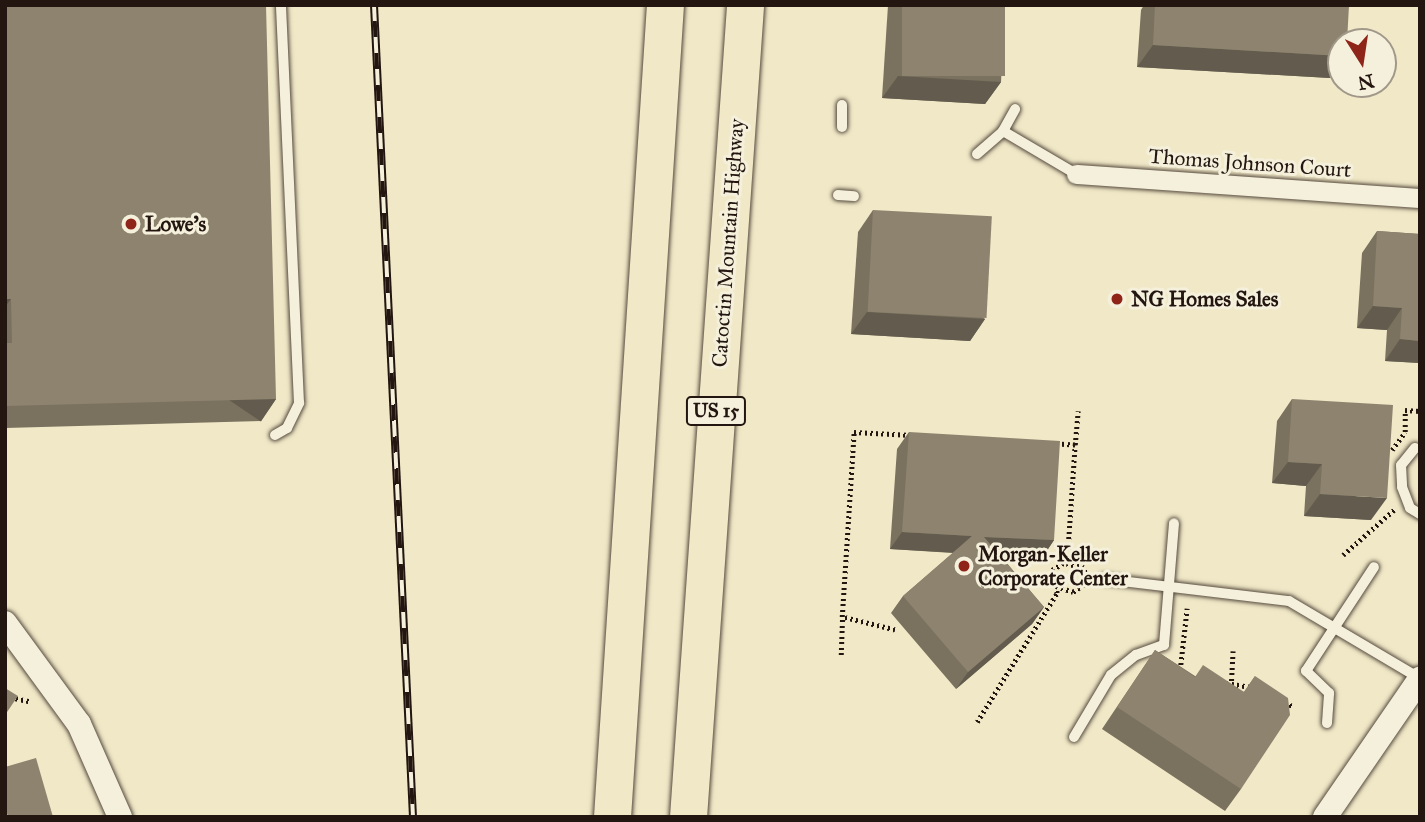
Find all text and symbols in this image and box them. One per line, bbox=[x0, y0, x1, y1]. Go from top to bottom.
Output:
north arrow bbox=[1327, 28, 1397, 98]
text: N bbox=[1356, 69, 1376, 95]
street label: Catoctin Mountain Highway bbox=[707, 118, 749, 368]
street label: Thomas Johnson Court bbox=[1148, 143, 1352, 183]
place label: Lowe's bbox=[145, 211, 206, 237]
marker: Lowe's bbox=[123, 216, 139, 232]
place label: NG Homes Sales bbox=[1131, 286, 1279, 312]
marker: NG Homes Sales bbox=[1109, 291, 1125, 307]
road number: US 15 bbox=[684, 396, 748, 426]
place label: Morgan-Keller Corporate Center bbox=[978, 541, 1128, 591]
marker: Morgan-Keller Corporate Center bbox=[956, 558, 972, 574]

